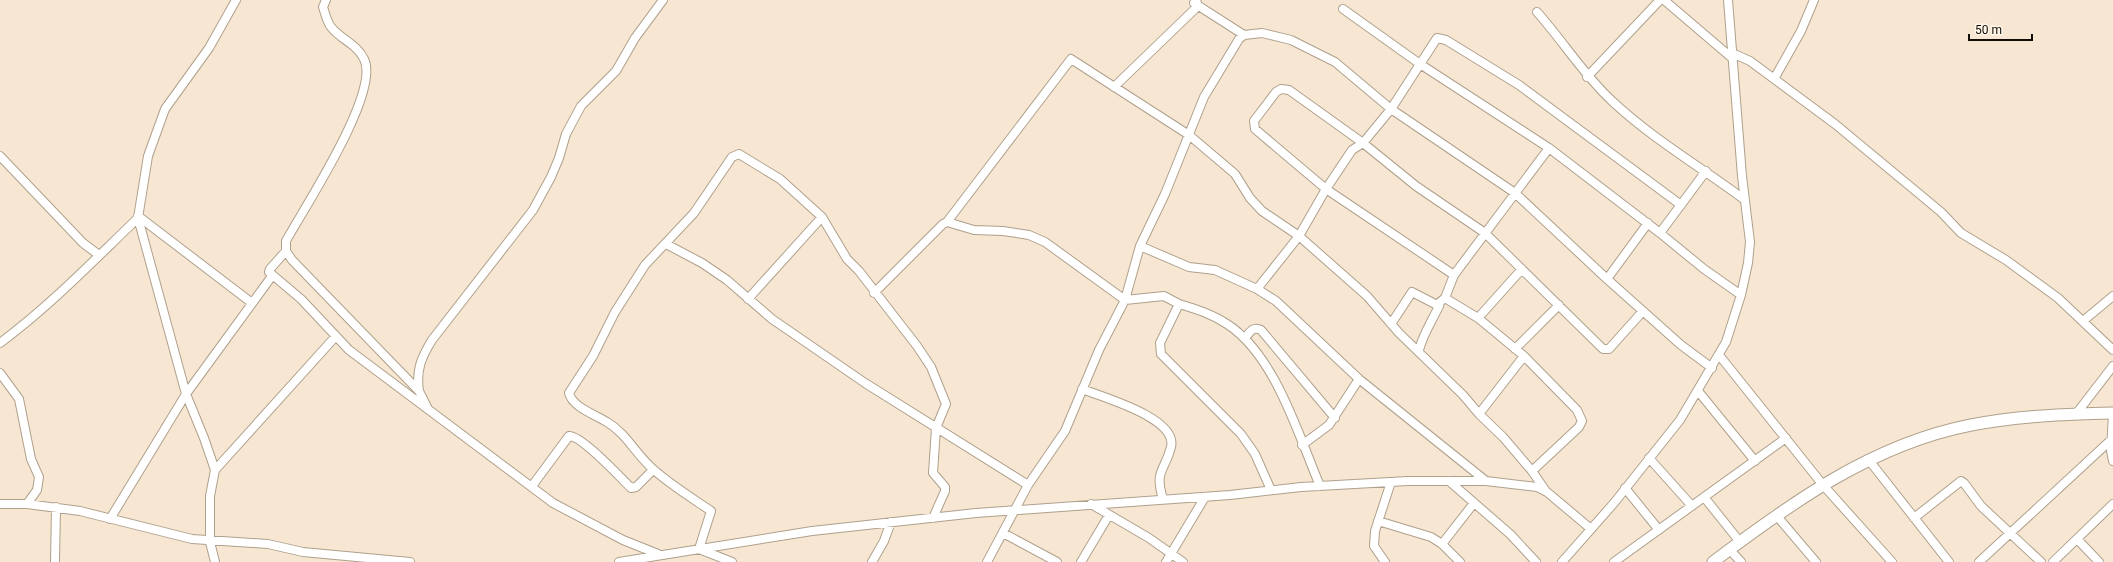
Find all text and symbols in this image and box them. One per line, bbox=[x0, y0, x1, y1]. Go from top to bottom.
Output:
scale bar bbox=[1969, 16, 2032, 42]
text: 50 m bbox=[1975, 23, 2002, 37]

